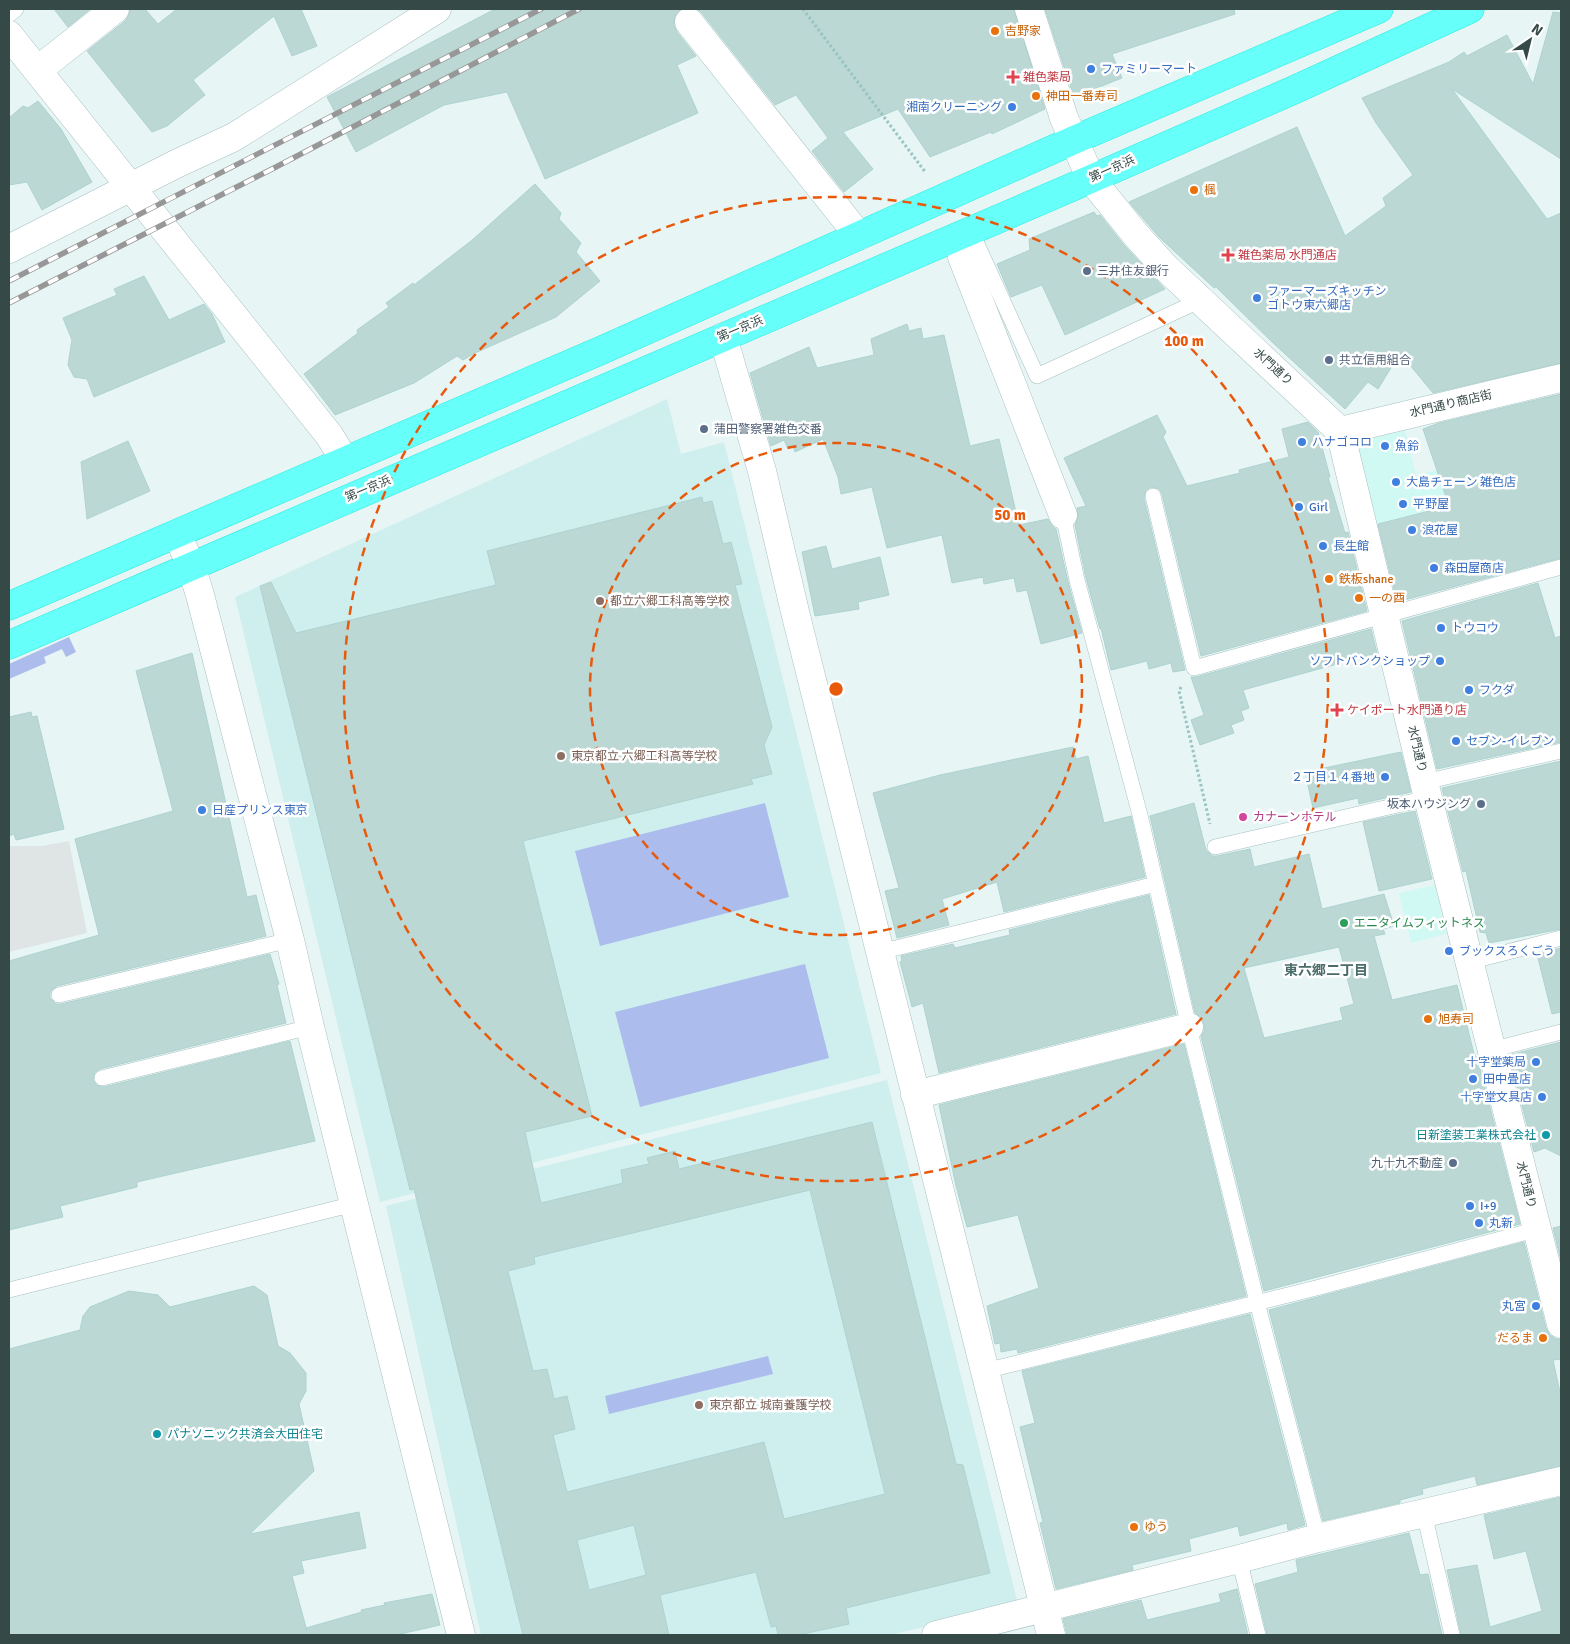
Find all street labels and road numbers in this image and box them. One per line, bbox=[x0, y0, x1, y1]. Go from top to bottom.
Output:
street label: 第一京浜 bbox=[1087, 152, 1137, 186]
street label: 第一京浜 bbox=[715, 313, 765, 345]
street label: 水門通り bbox=[1250, 345, 1296, 389]
street label: 水門通り商店街 bbox=[1408, 387, 1494, 421]
street label: 第一京浜 bbox=[343, 473, 393, 505]
street label: 水門通り bbox=[1404, 724, 1430, 774]
street label: 水門通り bbox=[1513, 1160, 1539, 1210]

